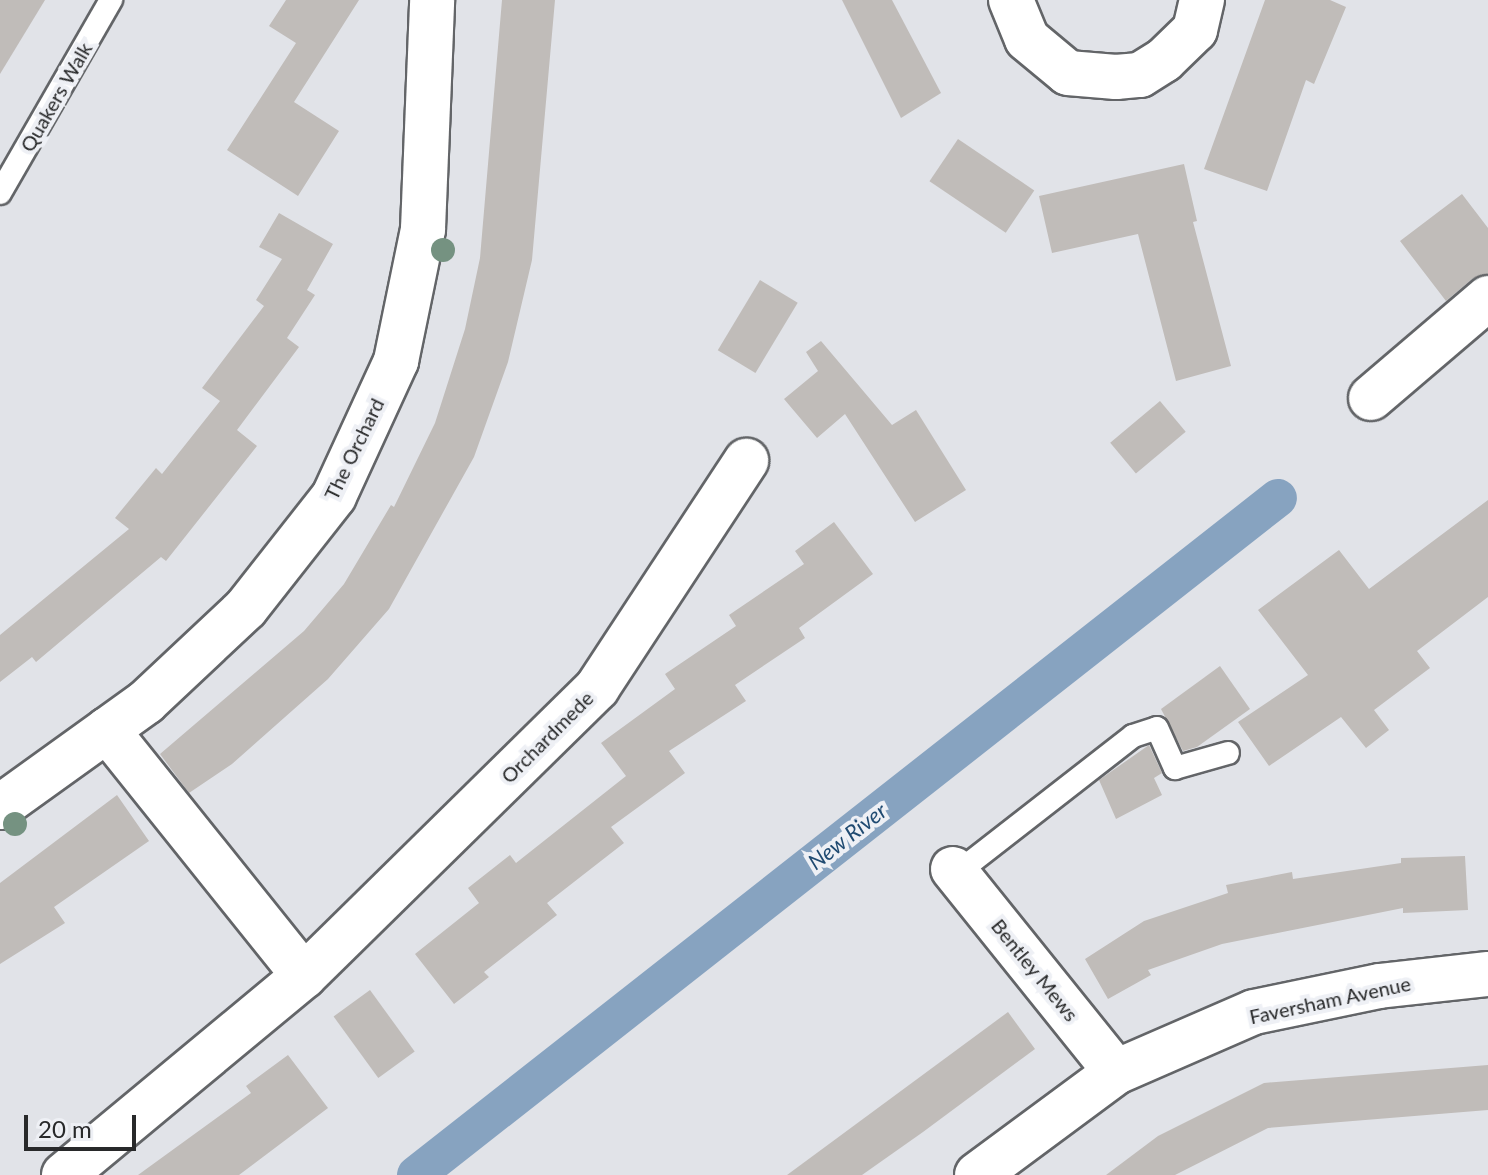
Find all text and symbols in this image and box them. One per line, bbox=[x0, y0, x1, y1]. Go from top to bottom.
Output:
street label: Quakers Walk bbox=[15, 38, 97, 156]
street label: The Orchard bbox=[319, 394, 389, 504]
street label: Orchardmede bbox=[496, 686, 598, 788]
water label: New River bbox=[802, 797, 892, 875]
street label: Bentley Mews bbox=[986, 914, 1084, 1026]
street label: Faversham Avenue bbox=[1247, 971, 1413, 1029]
scale bar bbox=[28, 1099, 140, 1149]
text: 20 m bbox=[38, 1114, 92, 1143]

